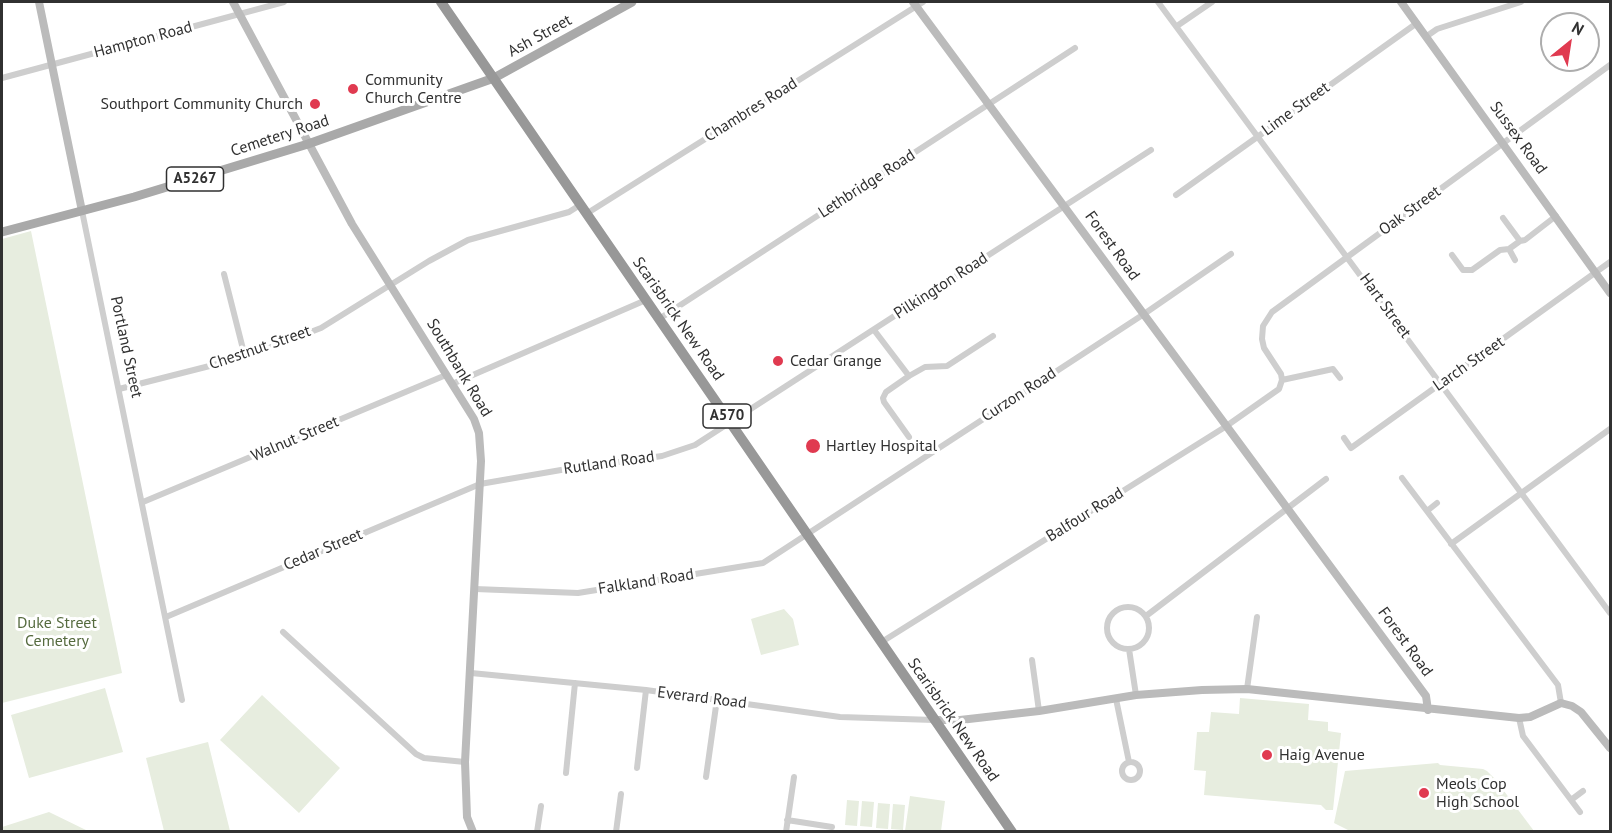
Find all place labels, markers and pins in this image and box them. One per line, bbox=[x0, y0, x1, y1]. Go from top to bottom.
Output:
place label: Community Church Centre bbox=[365, 70, 462, 108]
marker: Community Church Centre bbox=[346, 82, 360, 96]
place label: Southport Community Church bbox=[100, 94, 303, 114]
marker: Southport Community Church bbox=[308, 97, 322, 111]
place label: Cedar Grange bbox=[790, 351, 882, 371]
marker: Cedar Grange bbox=[771, 354, 785, 368]
place label: Hartley Hospital bbox=[826, 436, 937, 456]
marker: Hartley Hospital bbox=[804, 437, 822, 455]
place label: Haig Avenue bbox=[1279, 745, 1365, 765]
marker: Haig Avenue bbox=[1260, 748, 1274, 762]
place label: Meols Cop High School bbox=[1436, 774, 1519, 812]
marker: Meols Cop High School bbox=[1417, 786, 1431, 800]

